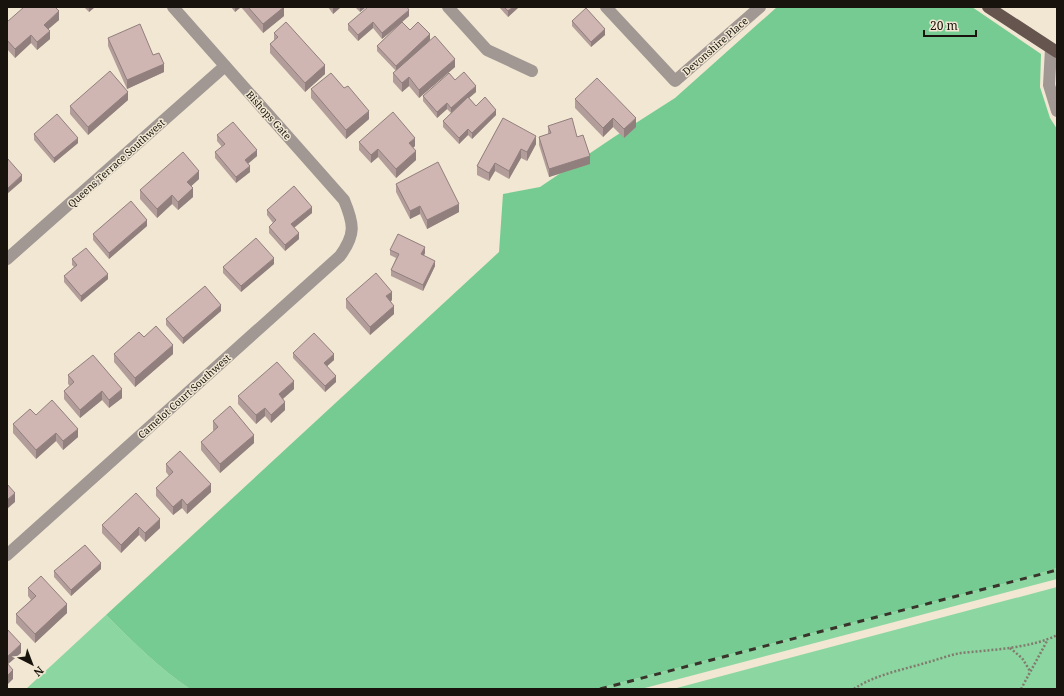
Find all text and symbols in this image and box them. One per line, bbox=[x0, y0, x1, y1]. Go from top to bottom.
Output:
scale bar bbox=[924, 12, 976, 38]
street label: Devonshire Place bbox=[679, 14, 751, 78]
text: 20 m bbox=[930, 17, 958, 34]
street label: Bishops Gate bbox=[243, 88, 295, 142]
street label: Queens Terrace Southwest bbox=[64, 115, 168, 210]
street label: Camelot Court Southwest bbox=[135, 350, 234, 441]
north arrow bbox=[12, 644, 52, 684]
text: N bbox=[31, 663, 47, 680]

